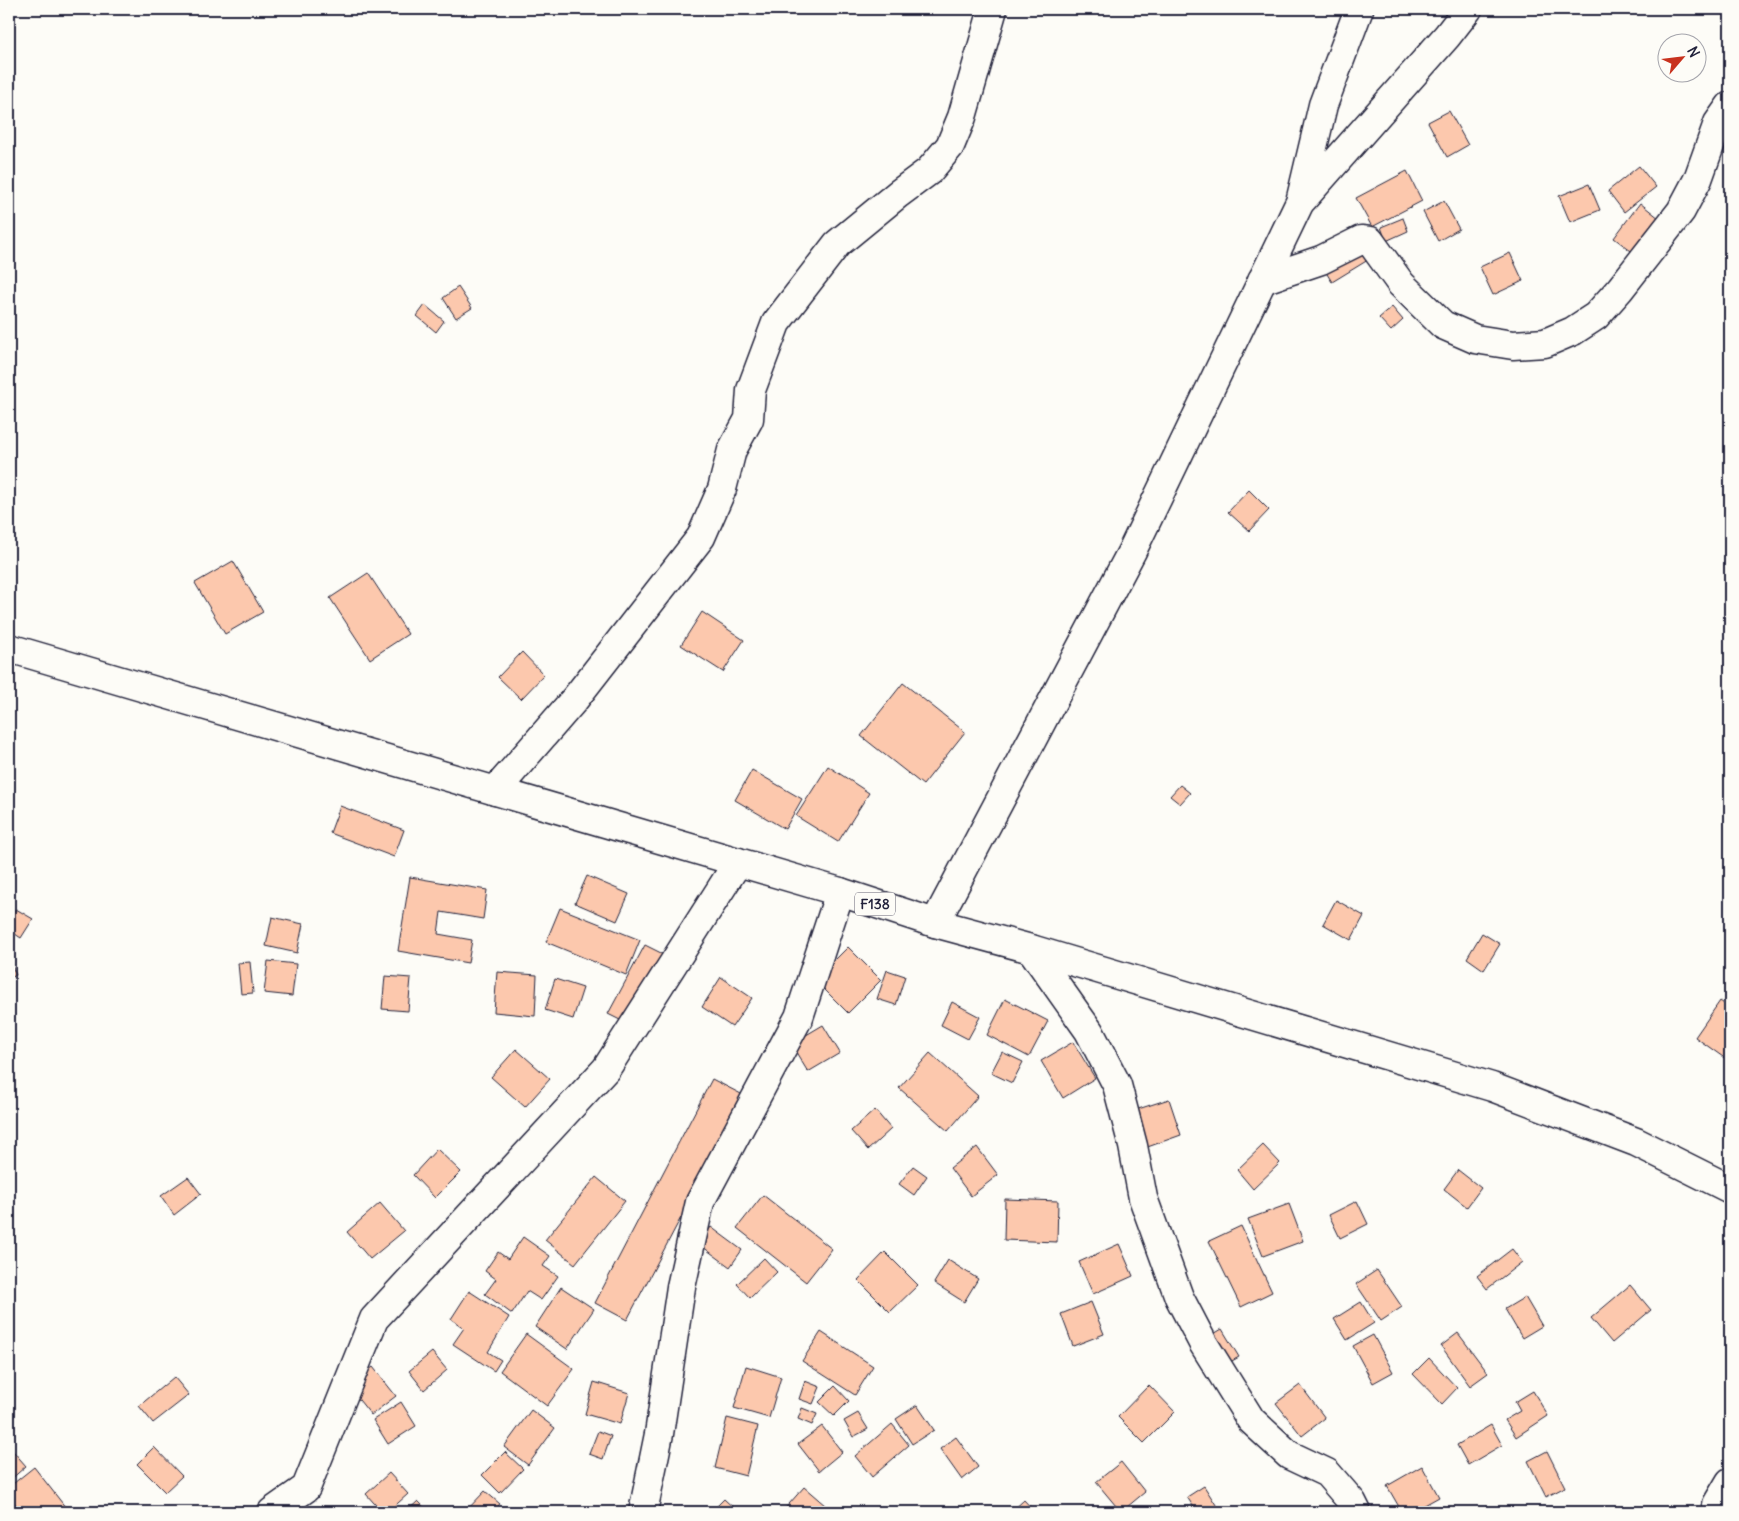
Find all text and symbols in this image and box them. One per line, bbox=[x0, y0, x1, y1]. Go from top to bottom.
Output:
north arrow bbox=[1656, 32, 1706, 82]
text: N bbox=[1683, 43, 1704, 60]
road number: F138 bbox=[855, 892, 895, 916]

